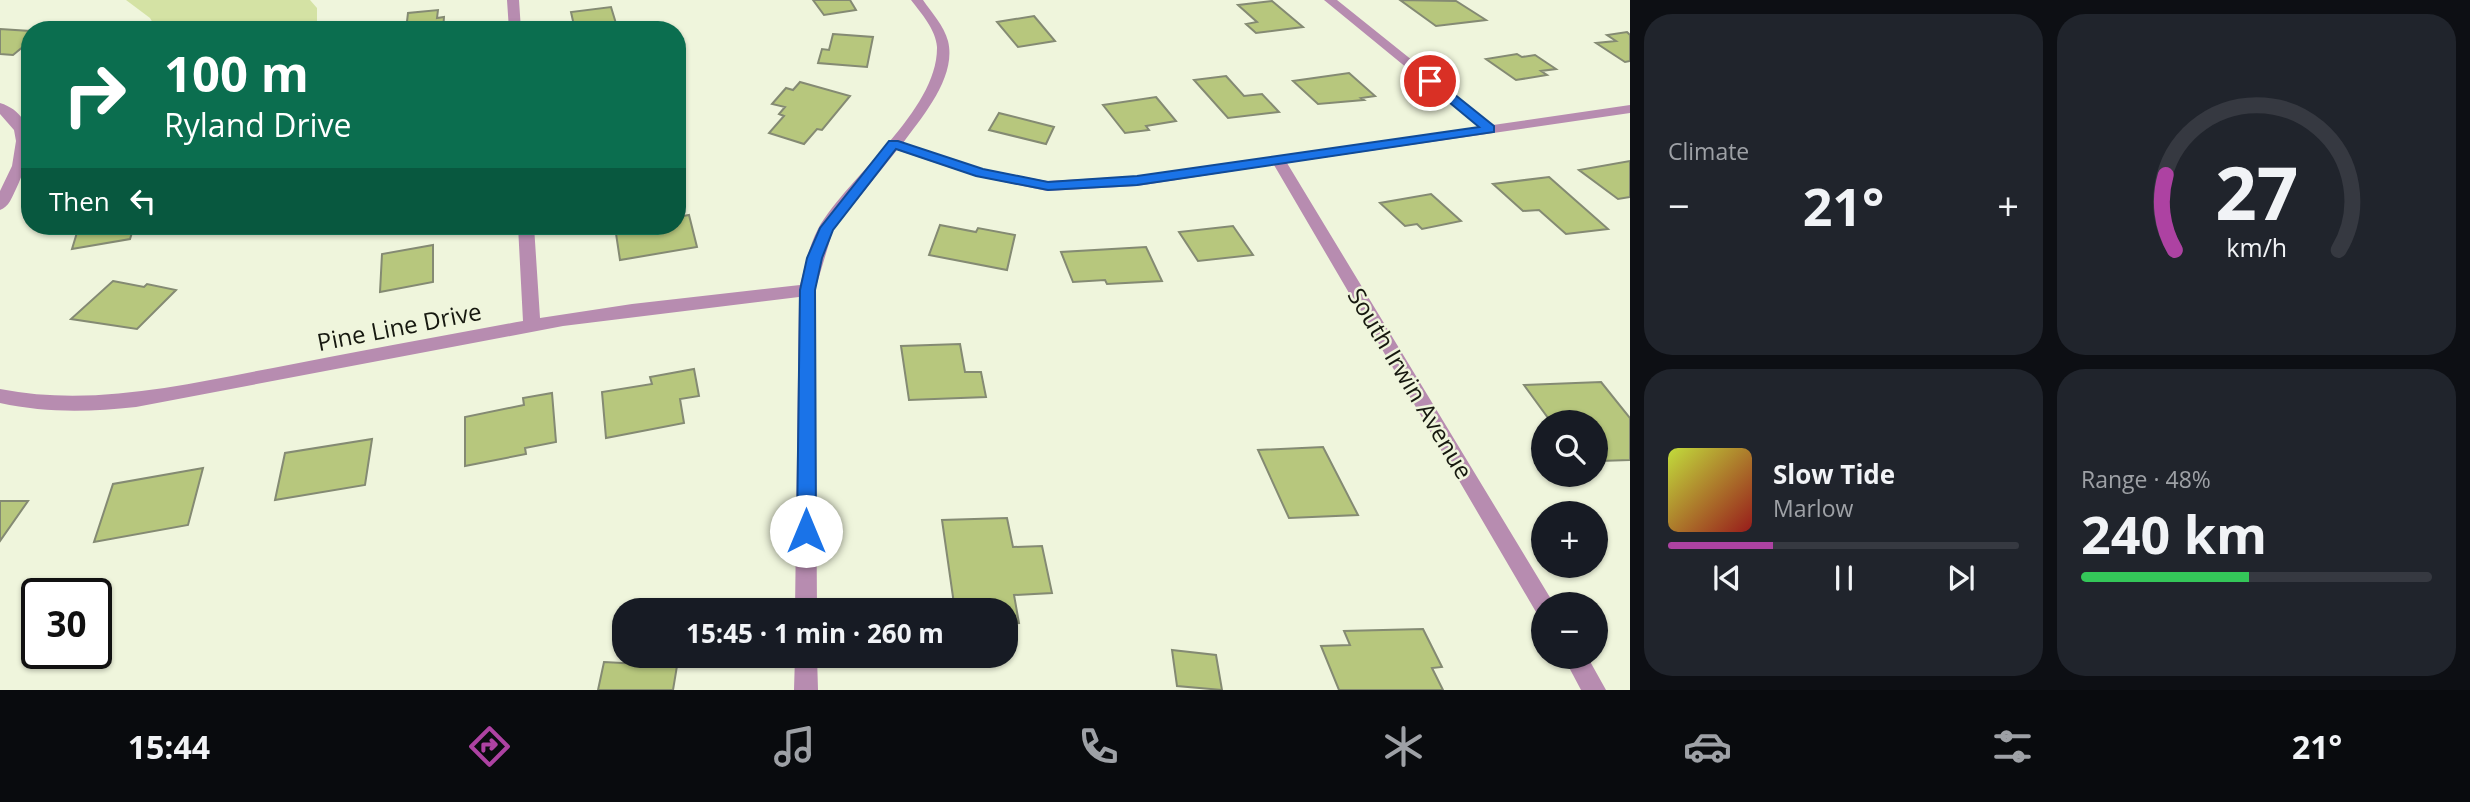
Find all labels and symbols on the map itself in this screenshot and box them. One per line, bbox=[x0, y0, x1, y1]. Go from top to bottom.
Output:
pin bbox=[1400, 51, 1460, 111]
street label: South Irwin Avenue bbox=[1341, 281, 1481, 485]
street label: Pine Line Drive bbox=[314, 294, 484, 358]
position arrow bbox=[769, 494, 843, 568]
speed limit sign: 30 bbox=[21, 578, 112, 669]

